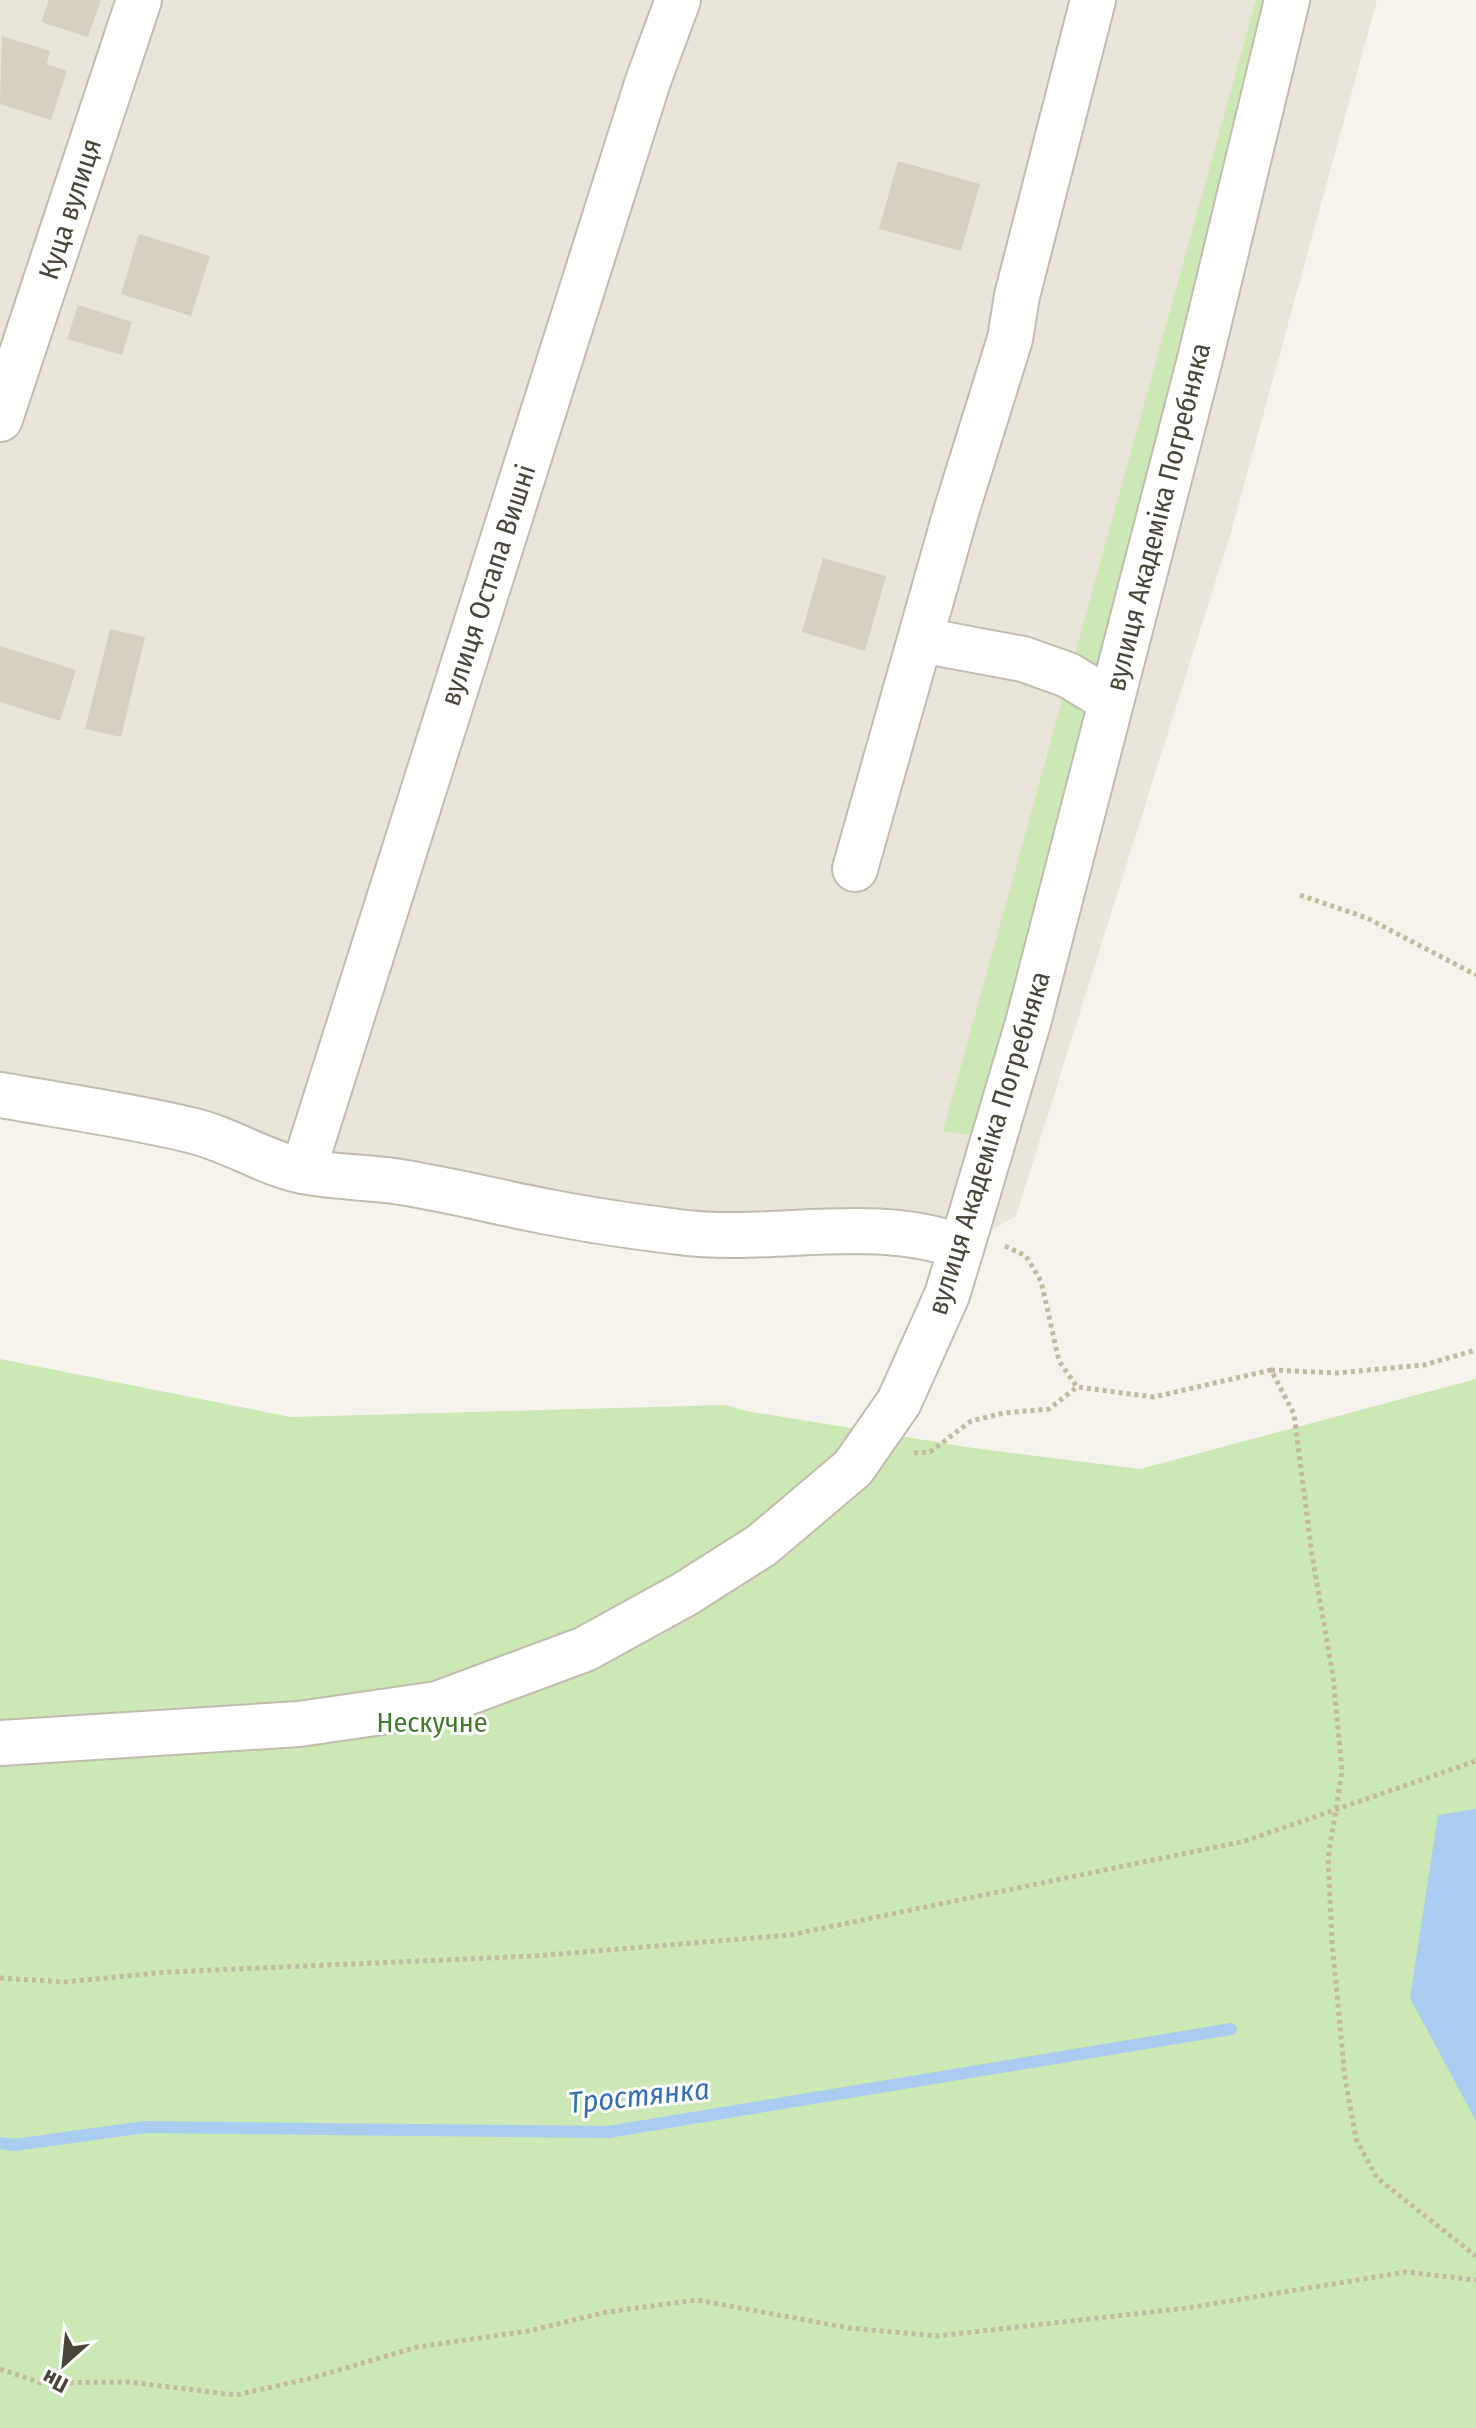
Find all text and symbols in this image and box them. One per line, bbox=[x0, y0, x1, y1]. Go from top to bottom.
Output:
street label: Куца вулиця bbox=[32, 134, 108, 284]
street label: вулиця Академіка Погребняка bbox=[1099, 339, 1217, 695]
street label: вулиця Остапа Вишні bbox=[433, 460, 543, 710]
street label: вулиця Академіка Погребняка bbox=[921, 967, 1057, 1319]
park label: Нескучне bbox=[377, 1706, 488, 1739]
water label: Тростянка bbox=[567, 2071, 711, 2121]
north arrow bbox=[24, 2324, 104, 2404]
text: Пн bbox=[38, 2364, 72, 2399]

